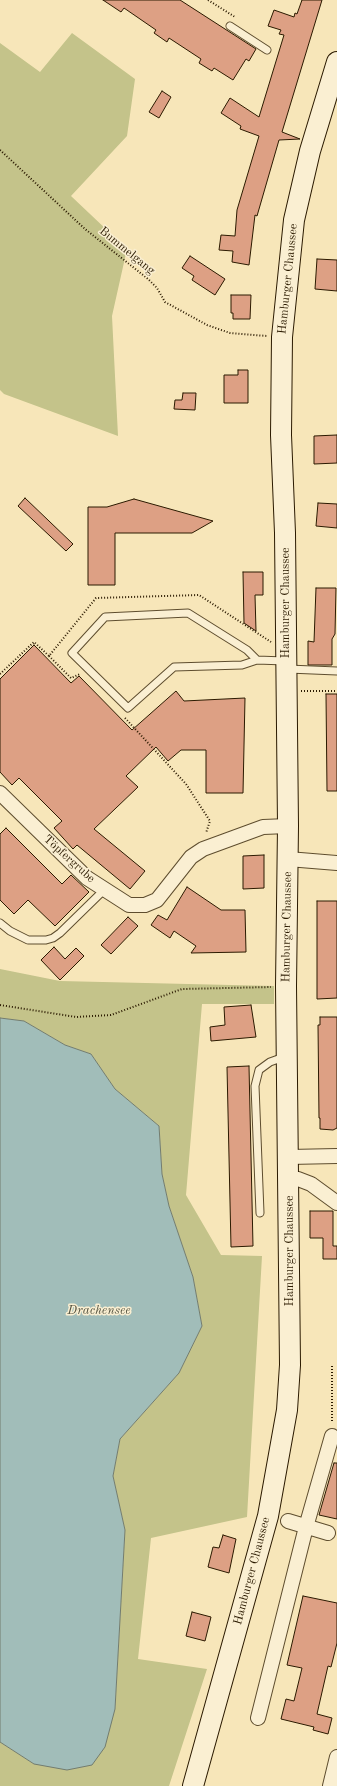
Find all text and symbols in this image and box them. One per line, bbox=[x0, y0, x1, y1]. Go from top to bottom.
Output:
street label: Hamburger Chaussee bbox=[275, 223, 301, 335]
street label: Bummelgang bbox=[96, 224, 158, 278]
street label: Hamburger Chaussee bbox=[279, 547, 293, 659]
street label: Töpfergrube bbox=[40, 832, 98, 886]
street label: Hamburger Chaussee bbox=[279, 871, 295, 983]
street label: Hamburger Chaussee bbox=[283, 1195, 297, 1307]
water label: Drachensee bbox=[67, 1303, 131, 1319]
street label: Hamburger Chaussee bbox=[231, 1516, 273, 1626]

